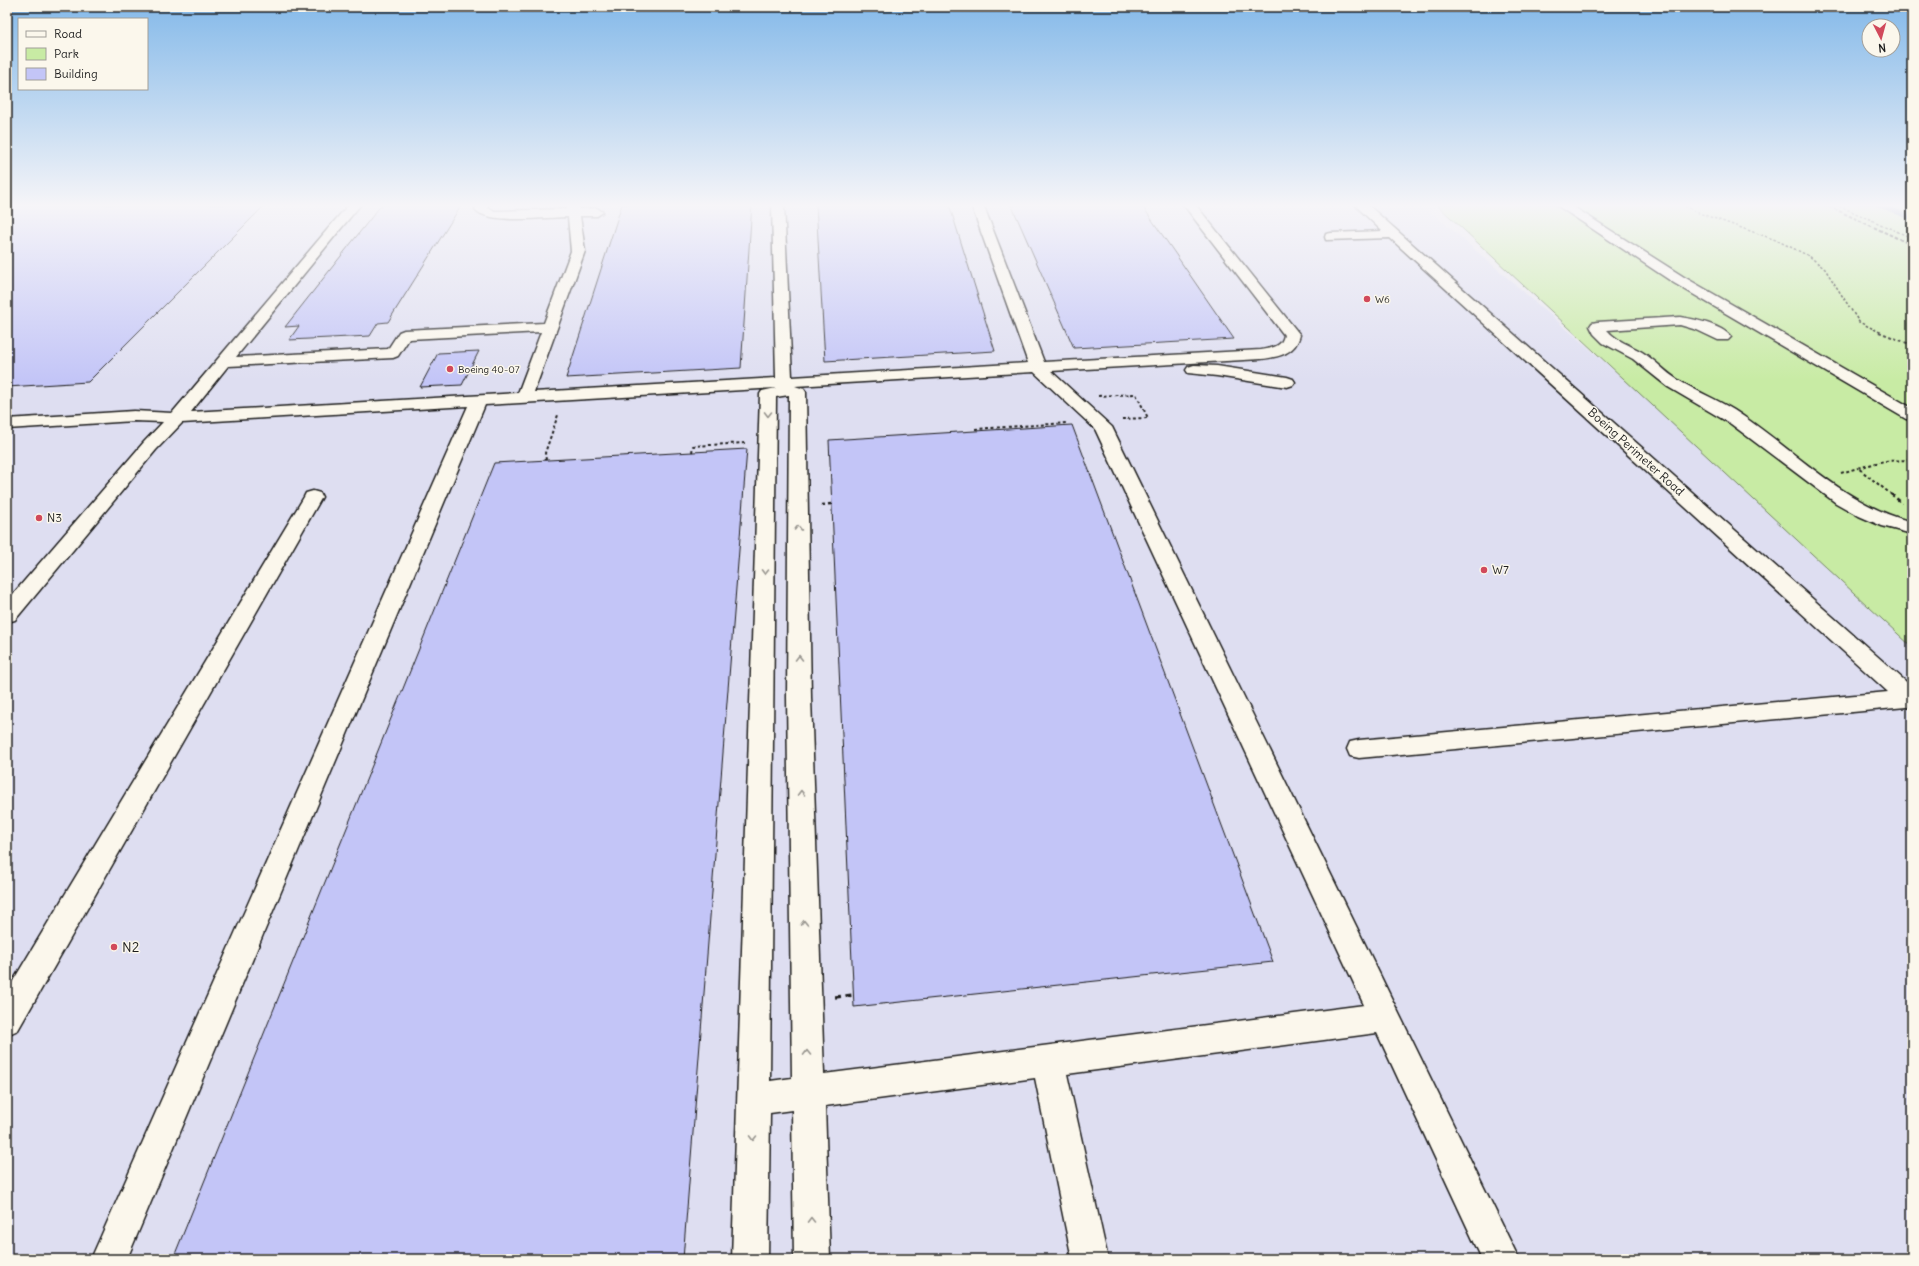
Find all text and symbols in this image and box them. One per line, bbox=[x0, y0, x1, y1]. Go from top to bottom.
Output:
legend bbox=[18, 18, 148, 90]
north arrow bbox=[1861, 18, 1901, 58]
text: Road bbox=[54, 26, 82, 41]
text: N bbox=[1878, 41, 1887, 55]
text: Park bbox=[54, 46, 79, 61]
text: Building bbox=[54, 66, 98, 81]
place label: W6 bbox=[1375, 293, 1390, 306]
marker: W6 bbox=[1362, 294, 1372, 304]
place label: Boeing 40-07 bbox=[458, 363, 520, 376]
marker: Boeing 40-07 bbox=[445, 364, 455, 374]
street label: Boeing Perimeter Road bbox=[1585, 404, 1688, 499]
one-way arrow bbox=[764, 411, 772, 417]
place label: N3 bbox=[47, 510, 62, 525]
marker: N3 bbox=[34, 513, 44, 523]
one-way arrow bbox=[794, 525, 802, 531]
place label: W7 bbox=[1492, 562, 1509, 577]
marker: W7 bbox=[1479, 565, 1489, 575]
one-way arrow bbox=[761, 569, 769, 575]
one-way arrow bbox=[795, 655, 803, 661]
one-way arrow bbox=[797, 790, 805, 796]
one-way arrow bbox=[800, 920, 808, 926]
place label: N2 bbox=[122, 938, 140, 956]
marker: N2 bbox=[109, 942, 119, 952]
one-way arrow bbox=[802, 1050, 811, 1056]
one-way arrow bbox=[749, 1135, 757, 1141]
one-way arrow bbox=[807, 1217, 815, 1223]

